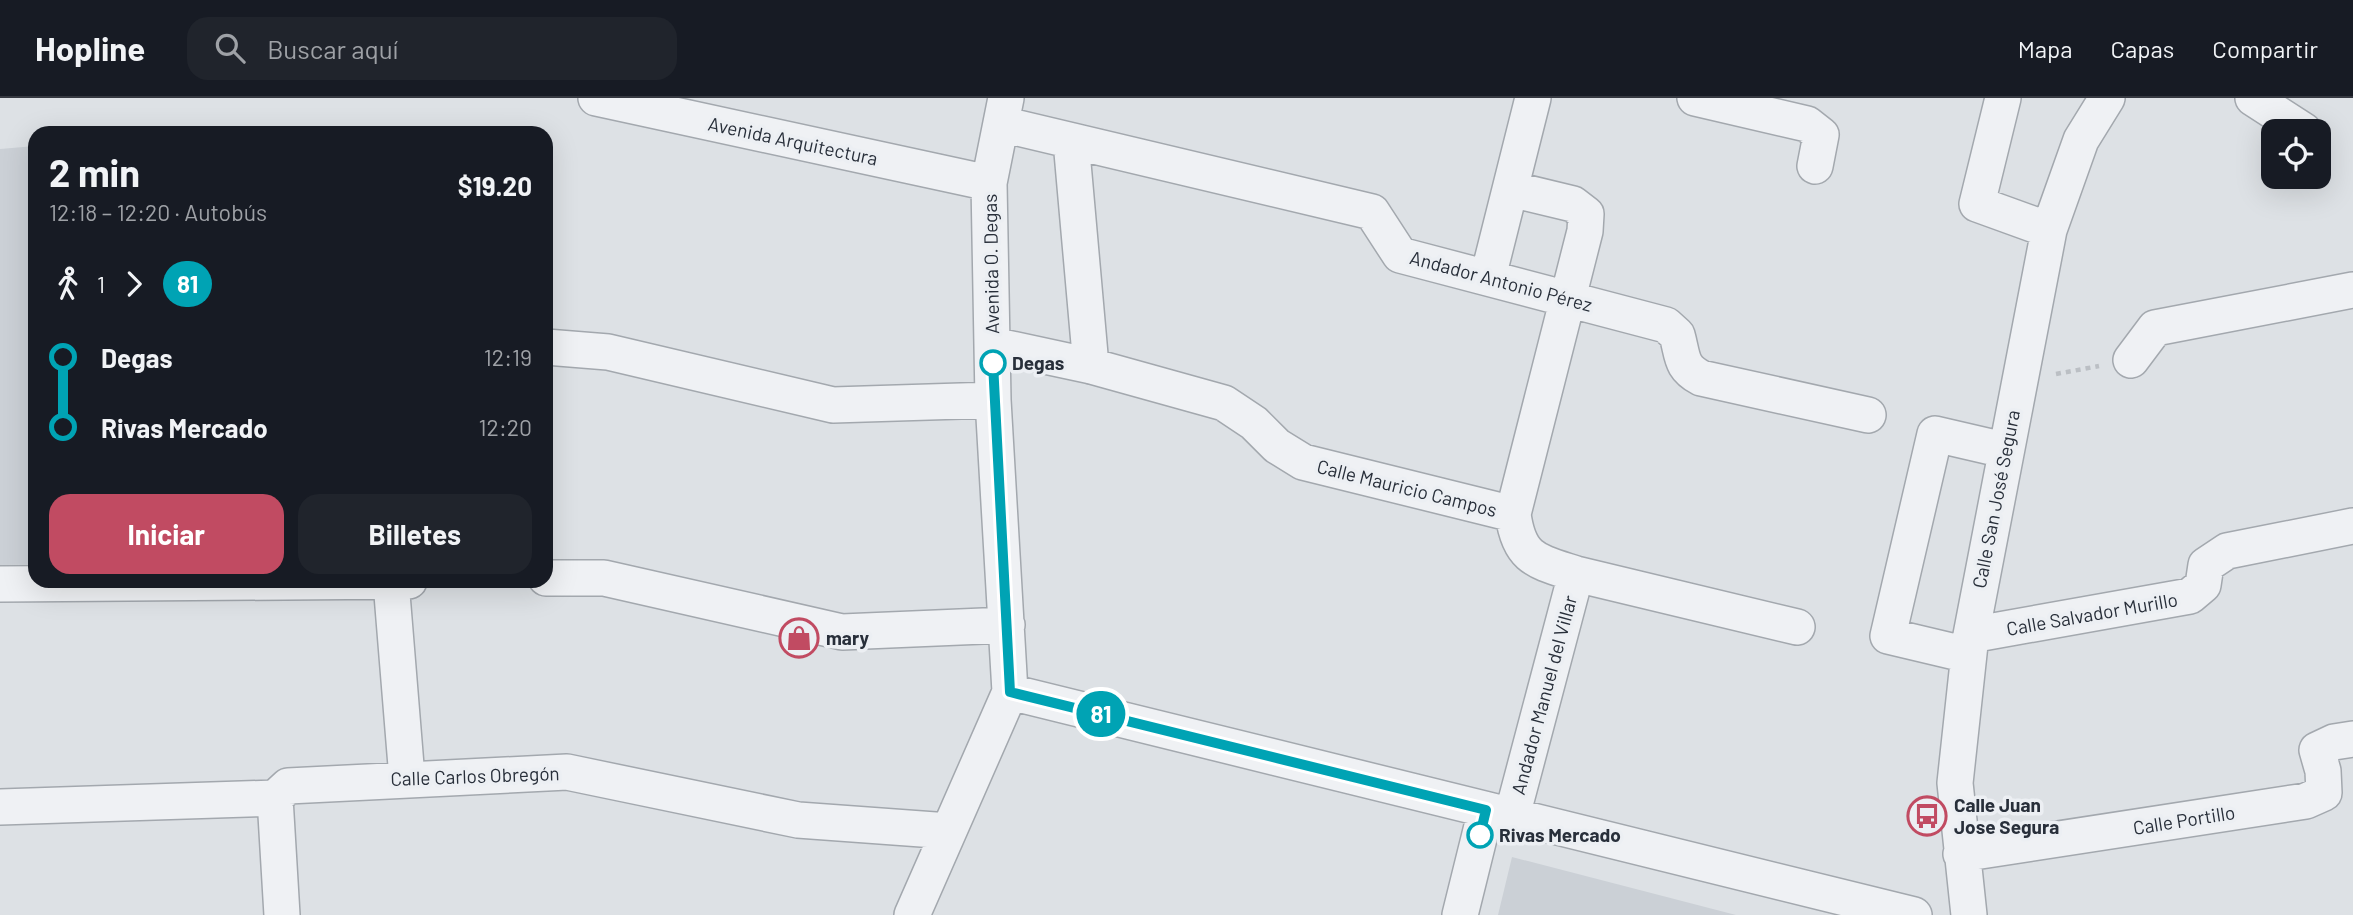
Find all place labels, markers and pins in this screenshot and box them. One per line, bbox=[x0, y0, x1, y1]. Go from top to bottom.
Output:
marker: Degas bbox=[980, 350, 1006, 376]
place label: Degas bbox=[1012, 351, 1064, 374]
shop icon: mary bbox=[778, 617, 820, 659]
place label: mary bbox=[826, 626, 869, 649]
place label: Calle Juan Jose Segura bbox=[1954, 793, 2059, 838]
bus stop icon: Calle Juan Jose Segura bbox=[1906, 795, 1948, 837]
marker: Rivas Mercado bbox=[1467, 822, 1493, 848]
place label: Rivas Mercado bbox=[1499, 823, 1621, 846]

